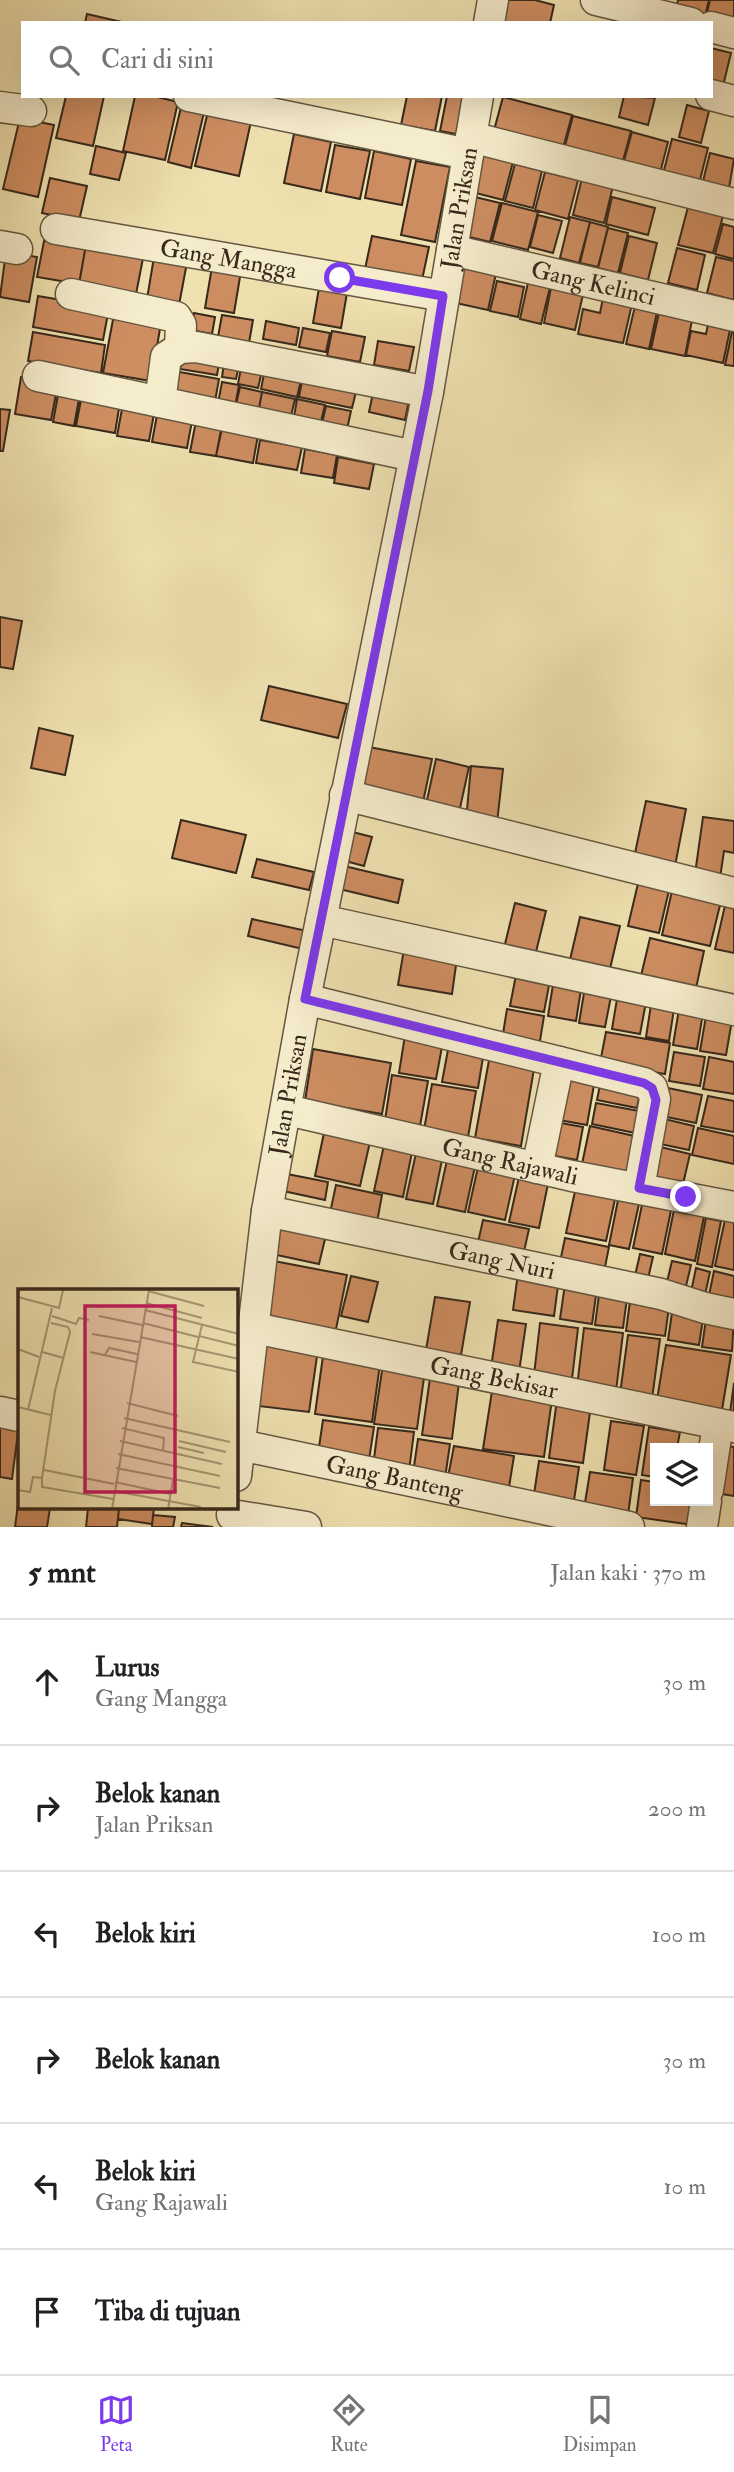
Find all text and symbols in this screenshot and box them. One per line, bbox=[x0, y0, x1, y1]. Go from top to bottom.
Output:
search box bbox=[21, 21, 713, 98]
icon: search bbox=[45, 41, 83, 79]
text: Cari di sini bbox=[101, 44, 214, 76]
street label: Jalan Priksan bbox=[434, 145, 485, 273]
street label: Gang Mangga bbox=[158, 232, 300, 286]
street label: Gang Kelinci bbox=[528, 254, 658, 313]
route start bbox=[324, 262, 355, 293]
street label: Jalan Priksan bbox=[262, 1031, 314, 1159]
street label: Gang Rajawali bbox=[439, 1131, 581, 1193]
route end bbox=[670, 1181, 701, 1212]
street label: Gang Nuri bbox=[446, 1235, 558, 1287]
inset map bbox=[18, 1289, 238, 1510]
street label: Gang Bekisar bbox=[427, 1350, 561, 1406]
map controls bbox=[650, 1443, 713, 1506]
button: layers bbox=[650, 1443, 713, 1506]
street label: Gang Banteng bbox=[323, 1449, 467, 1508]
text: 5 mnt bbox=[28, 1554, 96, 1591]
text: Jalan kaki · 370 m bbox=[550, 1558, 706, 1587]
text: Lurus bbox=[95, 1652, 159, 1684]
icon: ahead bbox=[28, 1663, 66, 1701]
text: 30 m bbox=[663, 1668, 706, 1697]
text: Gang Mangga bbox=[95, 1684, 227, 1713]
text: Belok kanan bbox=[95, 1778, 220, 1810]
icon: right bbox=[28, 1789, 66, 1827]
text: 200 m bbox=[648, 1794, 706, 1823]
text: Jalan Priksan bbox=[95, 1810, 213, 1839]
icon: left bbox=[28, 1915, 66, 1953]
text: Belok kiri bbox=[95, 1918, 196, 1950]
text: 100 m bbox=[652, 1920, 706, 1949]
icon: right bbox=[28, 2041, 66, 2079]
text: Belok kanan bbox=[95, 2044, 220, 2076]
text: 30 m bbox=[663, 2046, 706, 2075]
text: Belok kiri bbox=[95, 2156, 196, 2188]
icon: left bbox=[28, 2167, 66, 2205]
text: 10 m bbox=[663, 2172, 706, 2201]
text: Gang Rajawali bbox=[95, 2188, 228, 2217]
icon: arrive bbox=[28, 2293, 66, 2331]
text: Tiba di tujuan bbox=[95, 2296, 240, 2328]
tab: Peta bbox=[97, 2391, 135, 2457]
tab: Rute bbox=[330, 2391, 368, 2457]
tab: Disimpan bbox=[563, 2391, 637, 2457]

